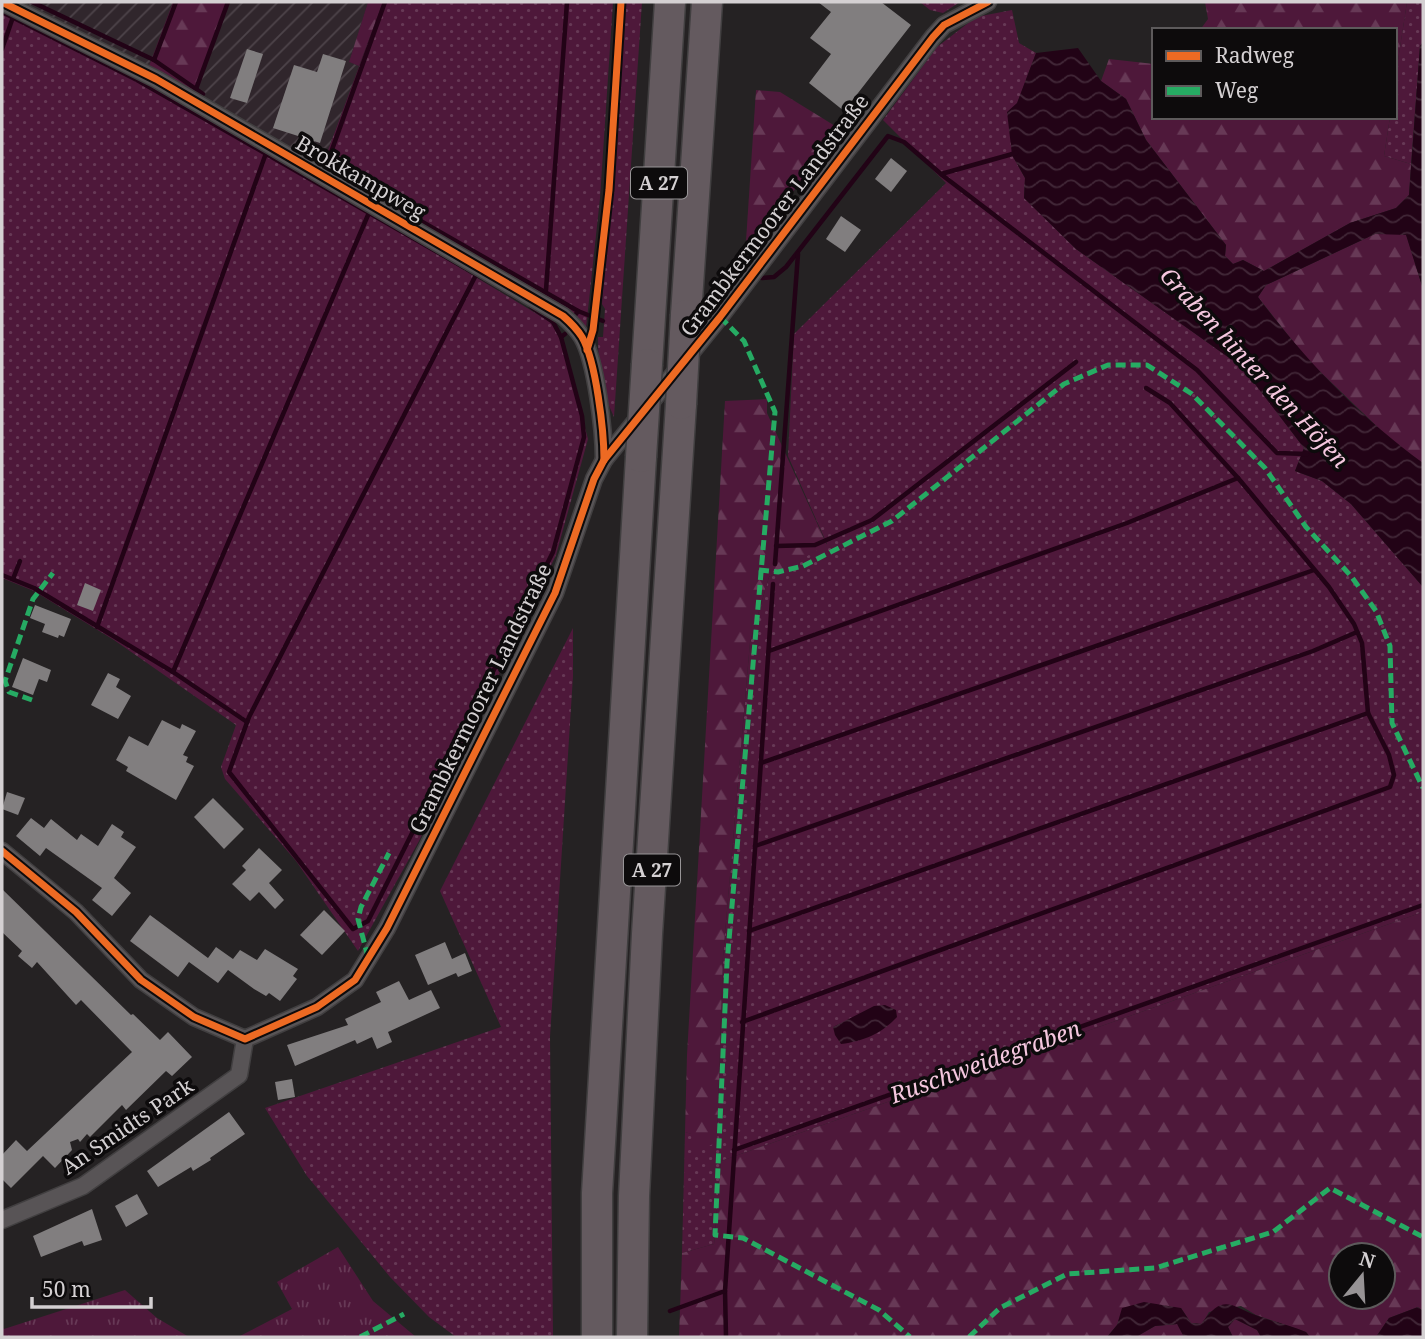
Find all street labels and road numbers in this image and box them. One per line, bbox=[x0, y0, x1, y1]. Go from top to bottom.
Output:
street label: Grambkermoorer Landstraße bbox=[673, 88, 875, 342]
street label: Brokkampweg bbox=[291, 128, 432, 226]
road number: A 27 bbox=[631, 168, 687, 198]
street label: Grambkermoorer Landstraße bbox=[402, 558, 558, 838]
road number: A 27 bbox=[624, 855, 680, 886]
street label: An Smidts Park bbox=[55, 1071, 199, 1181]

